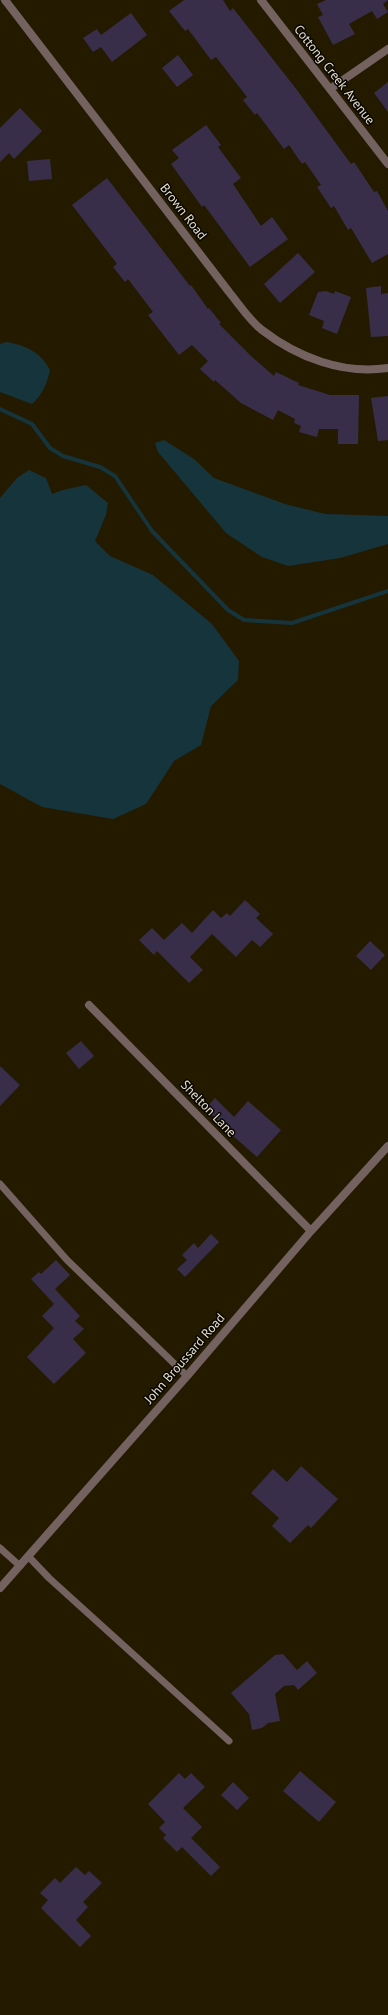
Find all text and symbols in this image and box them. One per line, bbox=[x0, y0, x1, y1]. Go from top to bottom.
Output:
street label: Cottong Creek Avenue bbox=[290, 22, 378, 128]
street label: Brown Road bbox=[156, 181, 210, 243]
street label: Shelton Lane bbox=[177, 1077, 239, 1141]
street label: John Broussard Road bbox=[142, 1311, 228, 1407]

